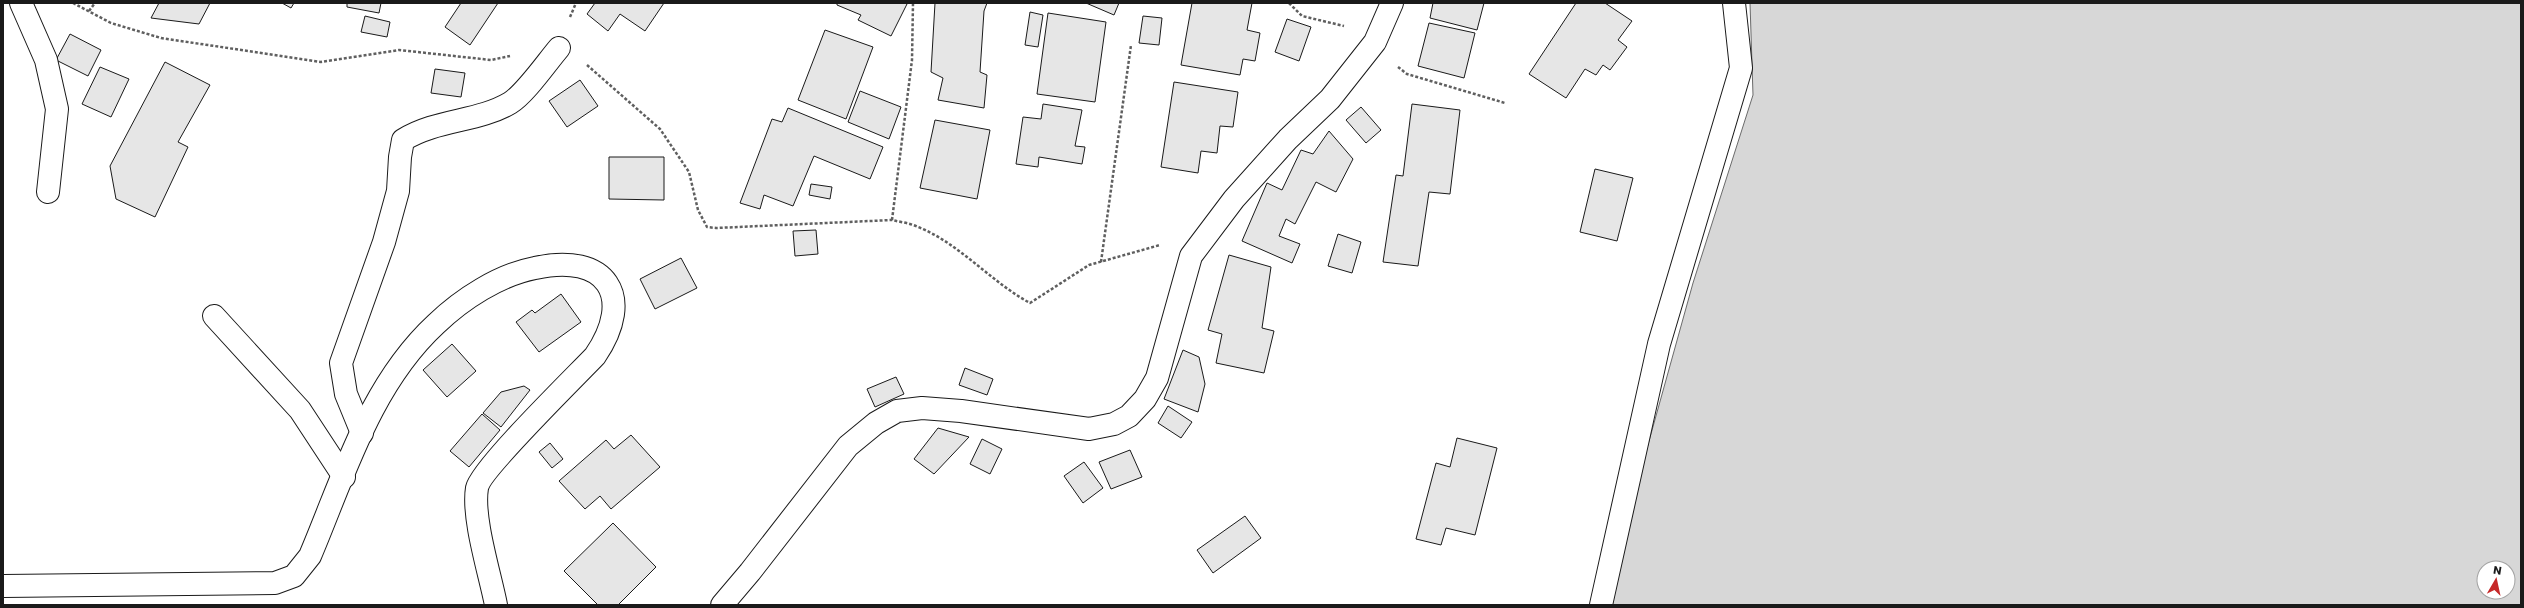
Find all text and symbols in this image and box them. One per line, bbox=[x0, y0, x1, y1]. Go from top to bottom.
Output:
north arrow bbox=[2476, 560, 2516, 600]
text: N bbox=[2492, 562, 2503, 579]

